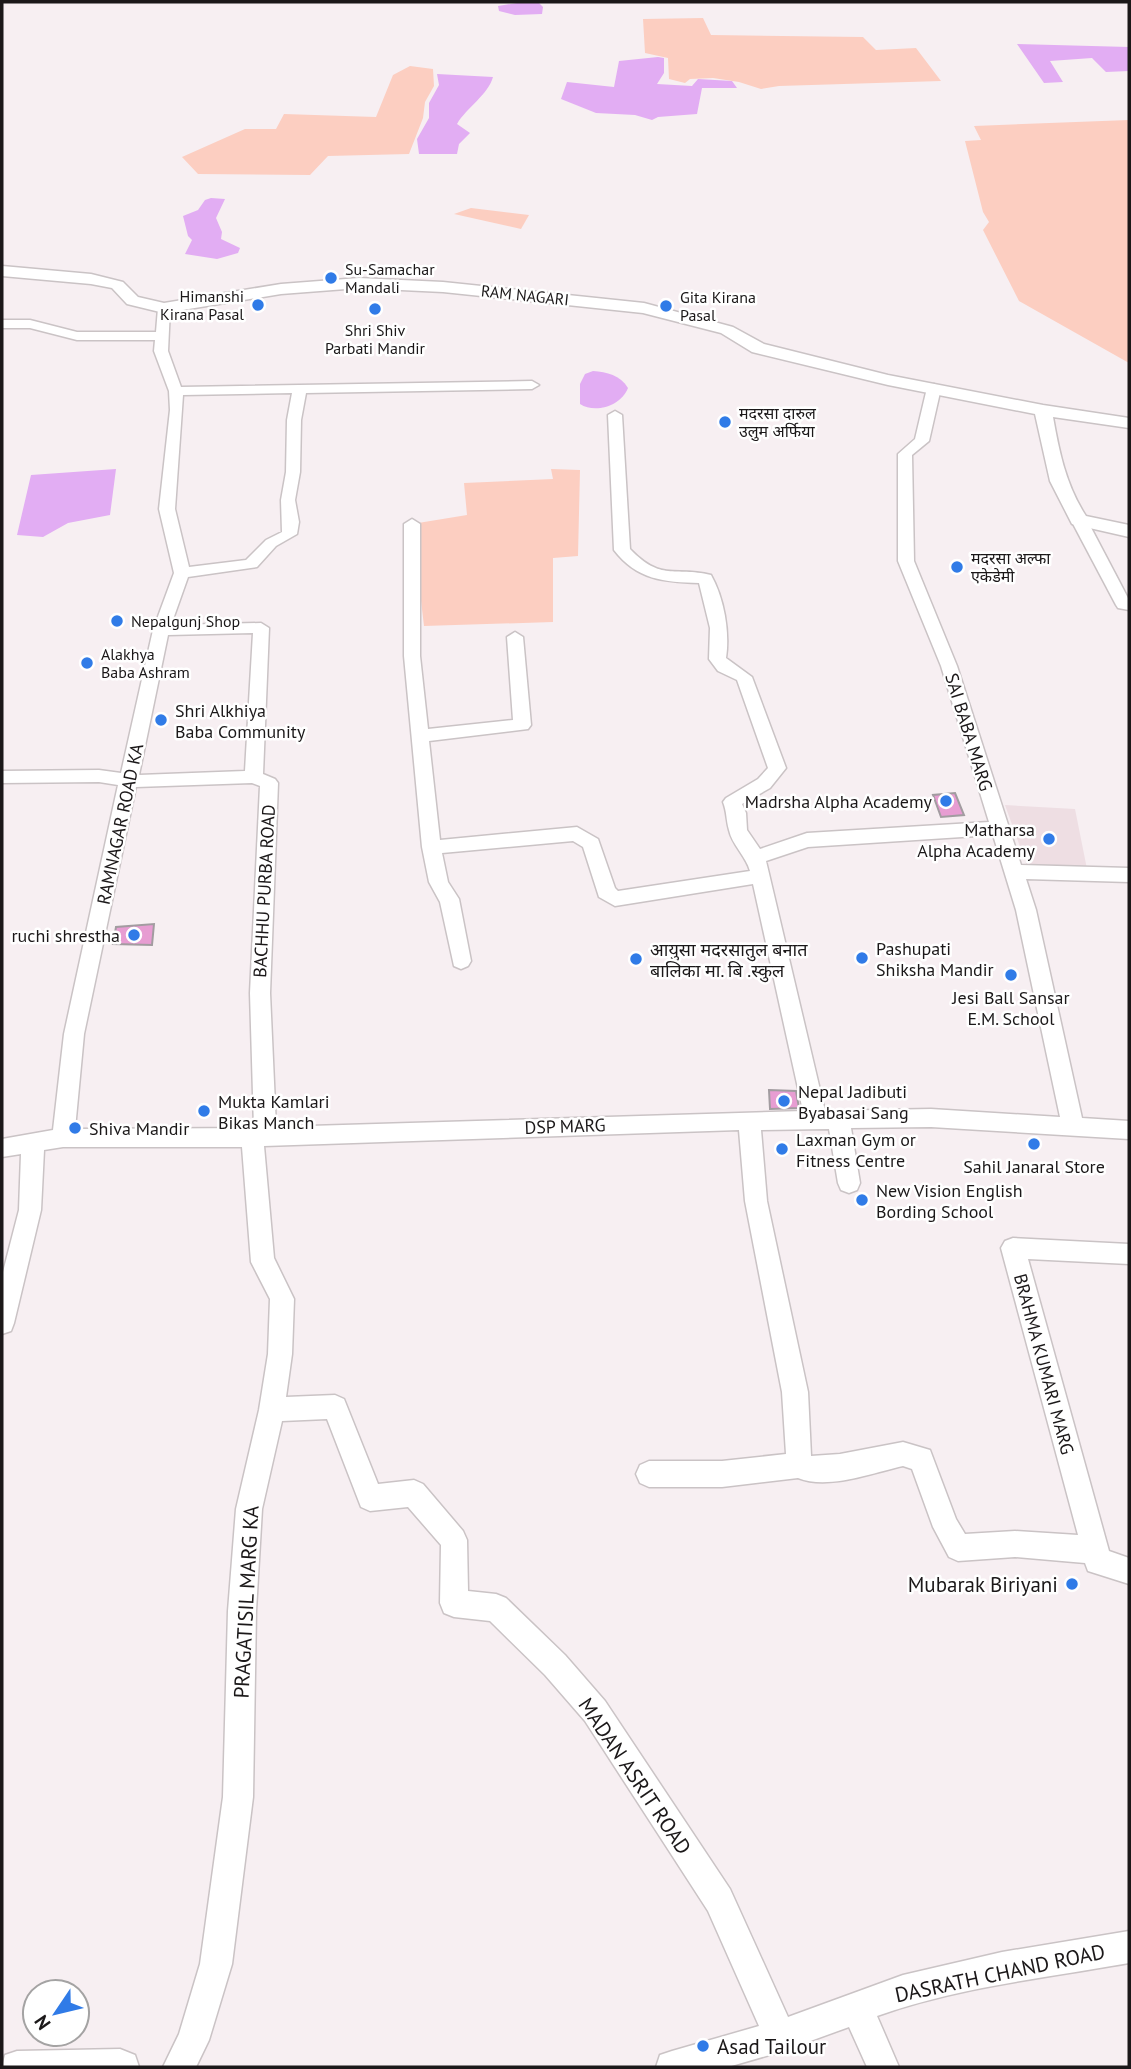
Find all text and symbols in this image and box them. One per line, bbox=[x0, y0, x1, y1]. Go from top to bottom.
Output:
place label: Su-Samachar Mandali bbox=[345, 259, 435, 297]
marker: Su-Samachar Mandali bbox=[323, 270, 339, 286]
street label: RAM NAGARI bbox=[480, 280, 570, 310]
place label: Himanshi Kirana Pasal bbox=[160, 286, 244, 324]
place label: Gita Kirana Pasal bbox=[680, 287, 756, 325]
marker: Himanshi Kirana Pasal bbox=[250, 297, 266, 313]
marker: Gita Kirana Pasal bbox=[658, 298, 674, 314]
marker: Shri Shiv Parbati Mandir bbox=[367, 301, 383, 317]
place label: Shri Shiv Parbati Mandir bbox=[325, 320, 426, 358]
place label: मदरसा दारुल उलुम अर्फिया bbox=[739, 403, 817, 442]
marker: मदरसा दारुल उलुम अर्फिया bbox=[717, 414, 733, 430]
place label: मदरसा अल्फा एकेडेमी bbox=[971, 548, 1051, 586]
marker: मदरसा अल्फा एकेडेमी bbox=[949, 559, 965, 575]
place label: Nepalgunj Shop bbox=[131, 611, 240, 631]
marker: Nepalgunj Shop bbox=[109, 613, 125, 629]
place label: Alakhya Baba Ashram bbox=[101, 644, 190, 682]
marker: Alakhya Baba Ashram bbox=[79, 655, 95, 671]
street label: SAI BABA MARG bbox=[940, 670, 998, 794]
place label: Shri Alkhiya Baba Community bbox=[175, 699, 306, 743]
marker: Shri Alkhiya Baba Community bbox=[153, 712, 169, 728]
street label: RAMNAGAR ROAD KA bbox=[92, 741, 148, 907]
place label: Madrsha Alpha Academy bbox=[745, 790, 933, 813]
marker: Madrsha Alpha Academy bbox=[938, 793, 954, 809]
street label: BACHHU PURBA ROAD bbox=[248, 804, 280, 978]
place label: Matharsa Alpha Academy bbox=[917, 818, 1036, 862]
marker: Matharsa Alpha Academy bbox=[1041, 831, 1057, 847]
place label: ruchi shrestha bbox=[11, 924, 120, 947]
marker: ruchi shrestha bbox=[126, 927, 142, 943]
place label: Pashupati Shiksha Mandir bbox=[876, 937, 994, 981]
place label: आयुसा मदरसातुल बनात बालिका मा. बि .स्कुल bbox=[650, 938, 808, 983]
marker: Pashupati Shiksha Mandir bbox=[854, 950, 870, 966]
marker: आयुसा मदरसातुल बनात बालिका मा. बि .स्कुल bbox=[628, 951, 644, 967]
marker: Jesi Ball Sansar E.M. School bbox=[1003, 967, 1019, 983]
place label: Jesi Ball Sansar E.M. School bbox=[951, 986, 1070, 1030]
place label: Nepal Jadibuti Byabasai Sang bbox=[798, 1080, 909, 1124]
place label: Mukta Kamlari Bikas Manch bbox=[218, 1090, 330, 1134]
marker: Nepal Jadibuti Byabasai Sang bbox=[776, 1093, 792, 1109]
marker: Mukta Kamlari Bikas Manch bbox=[196, 1103, 212, 1119]
street label: DSP MARG bbox=[524, 1113, 606, 1139]
place label: Shiva Mandir bbox=[89, 1117, 189, 1140]
marker: Shiva Mandir bbox=[67, 1120, 83, 1136]
place label: Laxman Gym or Fitness Centre bbox=[796, 1128, 916, 1172]
marker: Sahil Janaral Store bbox=[1026, 1136, 1042, 1152]
marker: Laxman Gym or Fitness Centre bbox=[774, 1141, 790, 1157]
place label: Sahil Janaral Store bbox=[963, 1155, 1105, 1178]
place label: New Vision English Bording School bbox=[876, 1179, 1023, 1223]
marker: New Vision English Bording School bbox=[854, 1192, 870, 1208]
street label: BRAHMA KUMARI MARG bbox=[1009, 1271, 1079, 1457]
street label: PRAGATISIL MARG KA bbox=[227, 1504, 265, 1699]
place label: Mubarak Biriyani bbox=[908, 1571, 1058, 1598]
marker: Mubarak Biriyani bbox=[1064, 1576, 1080, 1592]
street label: MADAN ASRIT ROAD bbox=[573, 1692, 697, 1860]
street label: DASRATH CHAND ROAD bbox=[892, 1938, 1108, 2008]
north arrow bbox=[21, 1978, 91, 2048]
text: N bbox=[29, 2011, 55, 2035]
place label: Asad Tailour bbox=[717, 2033, 826, 2060]
marker: Asad Tailour bbox=[695, 2038, 711, 2054]

